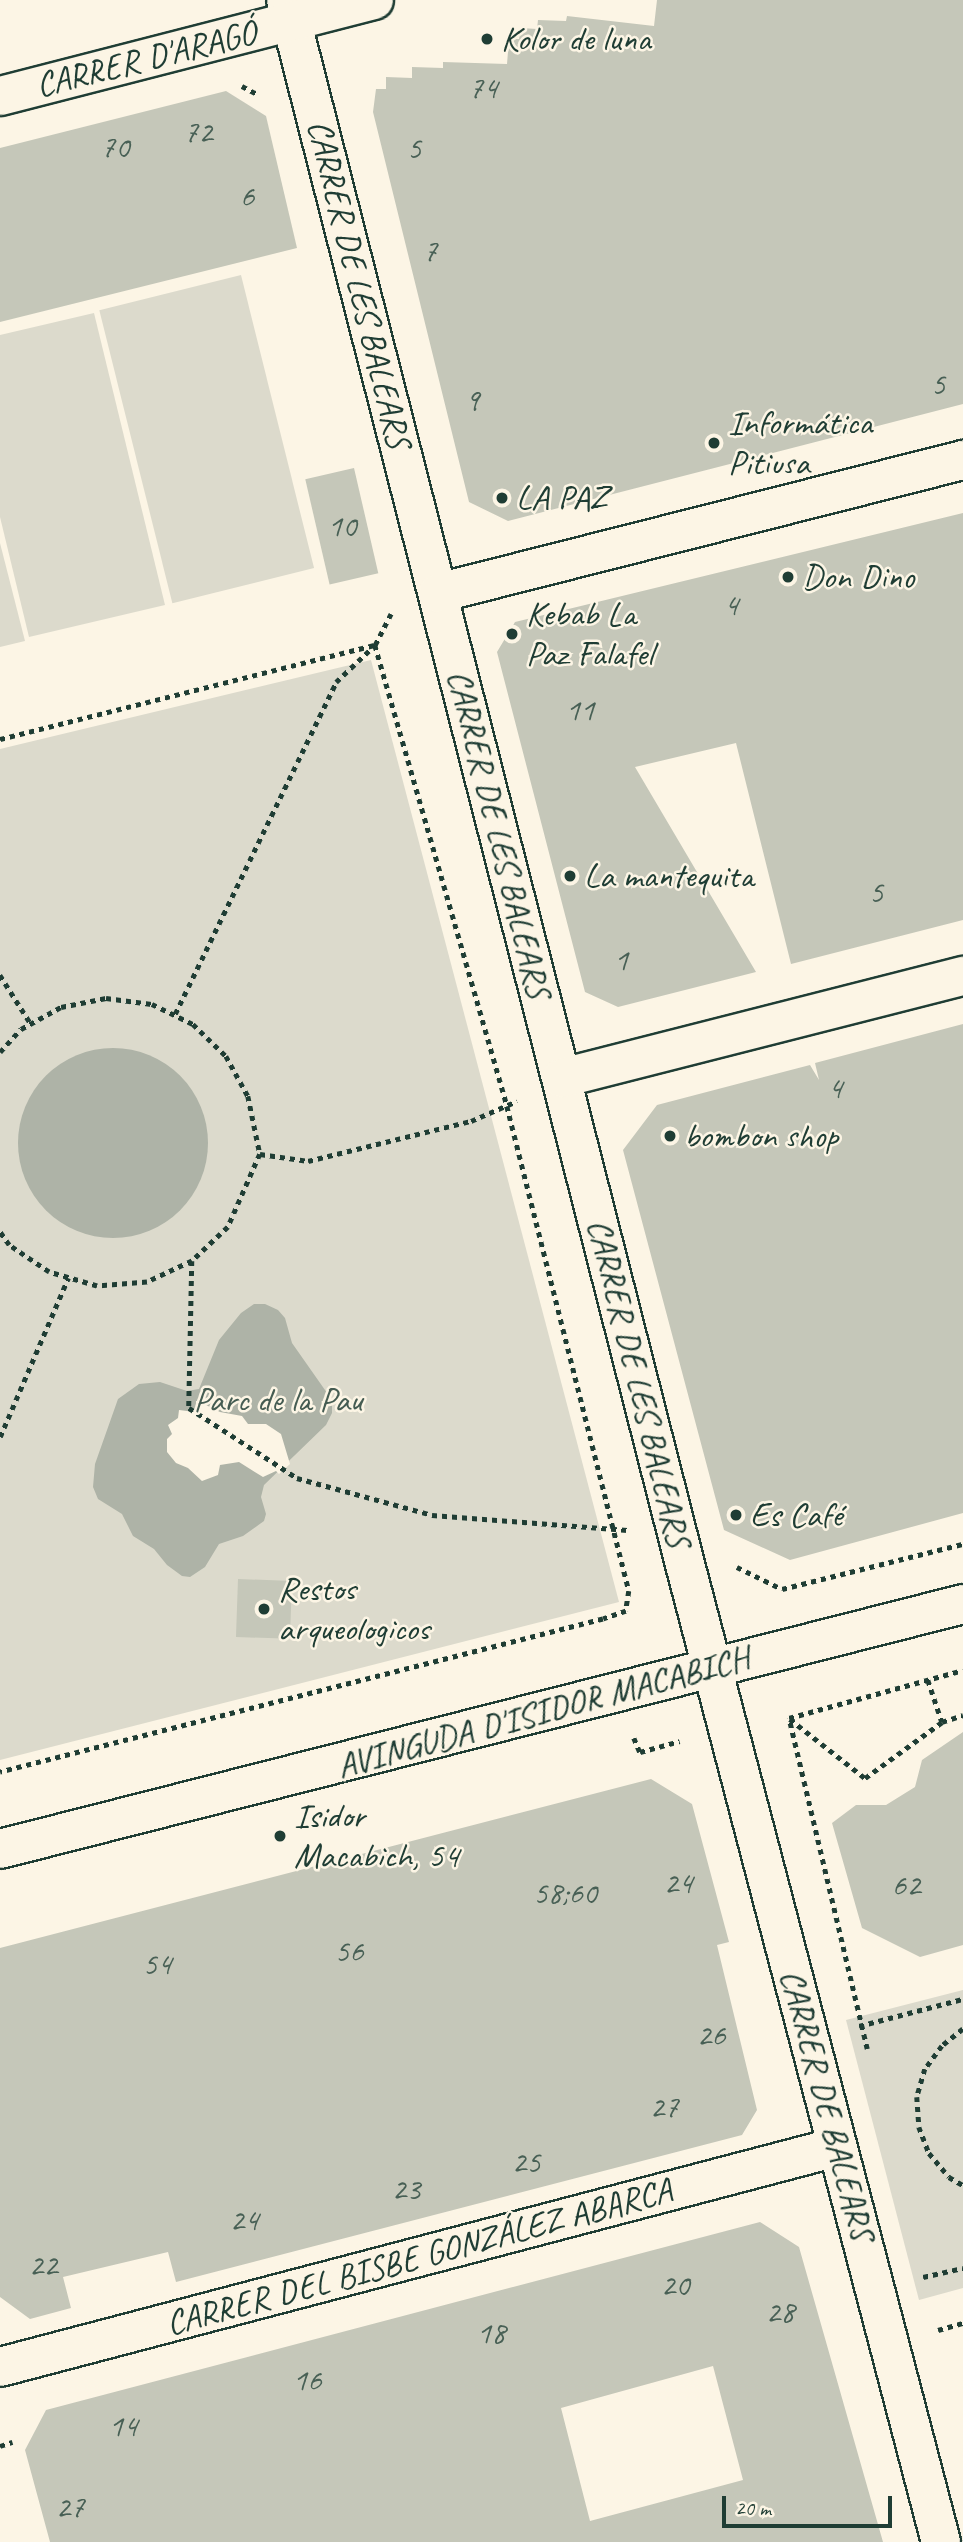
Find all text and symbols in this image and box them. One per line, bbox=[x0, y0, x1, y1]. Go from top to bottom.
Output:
street label: CARRER D'ARAGÓ bbox=[32, 11, 260, 107]
place label: Kolor de luna bbox=[501, 18, 651, 60]
marker: Kolor de luna bbox=[479, 31, 495, 47]
house number: 74 bbox=[469, 69, 497, 107]
house number: 72 bbox=[184, 113, 212, 151]
street label: CARRER DE LES BALEARS bbox=[298, 116, 420, 452]
house number: 70 bbox=[101, 128, 129, 166]
house number: 5 bbox=[407, 129, 421, 167]
house number: 6 bbox=[240, 177, 254, 215]
house number: 7 bbox=[423, 232, 437, 270]
house number: 5 bbox=[931, 365, 945, 403]
house number: 9 bbox=[465, 381, 479, 419]
place label: Informática Pitiusa bbox=[728, 402, 872, 484]
marker: Informática Pitiusa bbox=[706, 435, 722, 451]
place label: LA PAZ bbox=[516, 477, 608, 519]
marker: LA PAZ bbox=[494, 490, 510, 506]
house number: 10 bbox=[328, 507, 356, 545]
place label: Don Dino bbox=[802, 556, 915, 598]
marker: Don Dino bbox=[780, 569, 796, 585]
house number: 4 bbox=[724, 586, 738, 624]
place label: Kebab La Paz Falafel bbox=[526, 593, 653, 675]
marker: Kebab La Paz Falafel bbox=[504, 626, 520, 642]
street label: CARRER DE LES BALEARS bbox=[438, 666, 560, 1002]
house number: 11 bbox=[566, 691, 594, 729]
place label: La mantequita bbox=[584, 855, 755, 897]
marker: La mantequita bbox=[562, 868, 578, 884]
house number: 5 bbox=[869, 873, 883, 911]
house number: 1 bbox=[614, 941, 628, 979]
house number: 4 bbox=[828, 1069, 842, 1107]
place label: bombon shop bbox=[684, 1115, 838, 1157]
marker: bombon shop bbox=[662, 1128, 678, 1144]
street label: CARRER DE LES BALEARS bbox=[578, 1215, 700, 1551]
park label: Parc de la Pau bbox=[193, 1379, 363, 1421]
place label: Es Café bbox=[750, 1494, 842, 1536]
marker: Es Café bbox=[728, 1507, 744, 1523]
place label: Restos arqueologicos bbox=[278, 1568, 430, 1650]
marker: Restos arqueologicos bbox=[256, 1601, 272, 1617]
street label: AVINGUDA D'ISIDOR MACABICH bbox=[332, 1637, 754, 1787]
place label: Isidor Macabich, 54 bbox=[294, 1795, 459, 1877]
marker: Isidor Macabich, 54 bbox=[272, 1828, 288, 1844]
house number: 24 bbox=[664, 1864, 692, 1902]
house number: 62 bbox=[892, 1866, 920, 1904]
house number: 58;60 bbox=[533, 1874, 597, 1912]
house number: 56 bbox=[335, 1932, 363, 1970]
house number: 54 bbox=[143, 1945, 171, 1983]
street label: CARRER DE BALEARS bbox=[771, 1965, 883, 2245]
house number: 26 bbox=[697, 2016, 725, 2054]
house number: 27 bbox=[650, 2088, 678, 2126]
house number: 25 bbox=[512, 2143, 540, 2181]
street label: CARRER DEL BISBE GONZÁLEZ ABARCA bbox=[162, 2169, 676, 2345]
house number: 23 bbox=[392, 2170, 420, 2208]
house number: 24 bbox=[230, 2201, 258, 2239]
house number: 22 bbox=[29, 2246, 57, 2284]
house number: 20 bbox=[661, 2266, 689, 2304]
house number: 28 bbox=[766, 2293, 794, 2331]
house number: 18 bbox=[477, 2314, 505, 2352]
house number: 16 bbox=[293, 2361, 321, 2399]
house number: 14 bbox=[109, 2407, 137, 2445]
scale bar bbox=[725, 2482, 895, 2526]
house number: 27 bbox=[56, 2488, 84, 2526]
text: 20 m bbox=[735, 2495, 771, 2521]

